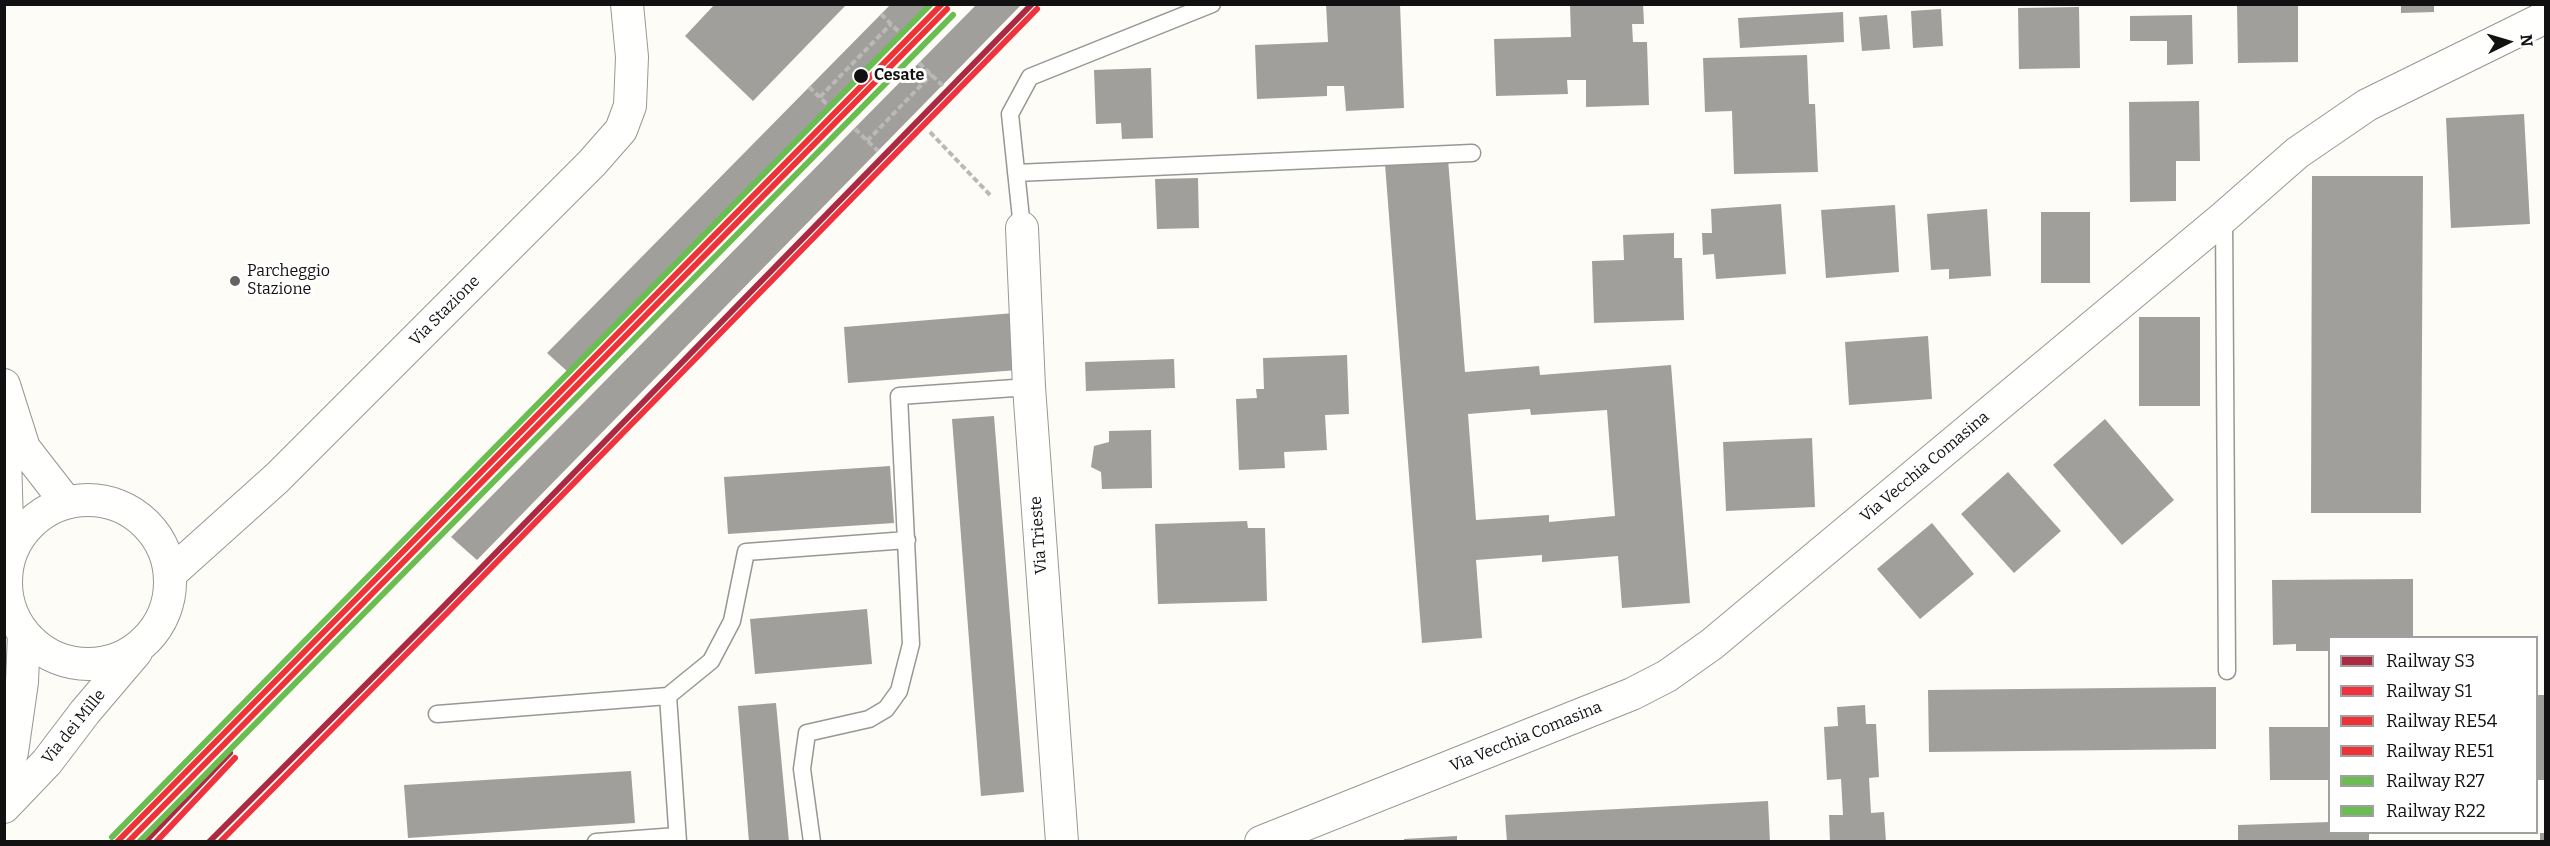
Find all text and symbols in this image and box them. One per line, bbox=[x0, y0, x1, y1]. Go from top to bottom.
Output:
north arrow bbox=[2478, 12, 2538, 72]
text: N bbox=[2516, 33, 2536, 47]
place label: Cesate bbox=[874, 66, 924, 86]
marker: Cesate bbox=[852, 67, 870, 85]
place label: Parcheggio Stazione bbox=[247, 262, 330, 300]
street label: Via Stazione bbox=[406, 272, 484, 350]
marker: Parcheggio Stazione bbox=[228, 274, 242, 288]
street label: Via Vecchia Comasina bbox=[1857, 408, 1993, 526]
street label: Via Trieste bbox=[1027, 495, 1051, 575]
legend bbox=[2328, 636, 2538, 834]
text: Railway S3 bbox=[2386, 650, 2475, 672]
text: Railway S1 bbox=[2386, 680, 2472, 702]
street label: Via dei Mille bbox=[38, 686, 110, 768]
street label: Via Vecchia Comasina bbox=[1447, 698, 1605, 776]
text: Railway RE54 bbox=[2386, 710, 2497, 732]
text: Railway RE51 bbox=[2386, 740, 2494, 762]
text: Railway R27 bbox=[2386, 770, 2485, 792]
text: Railway R22 bbox=[2386, 800, 2486, 822]

